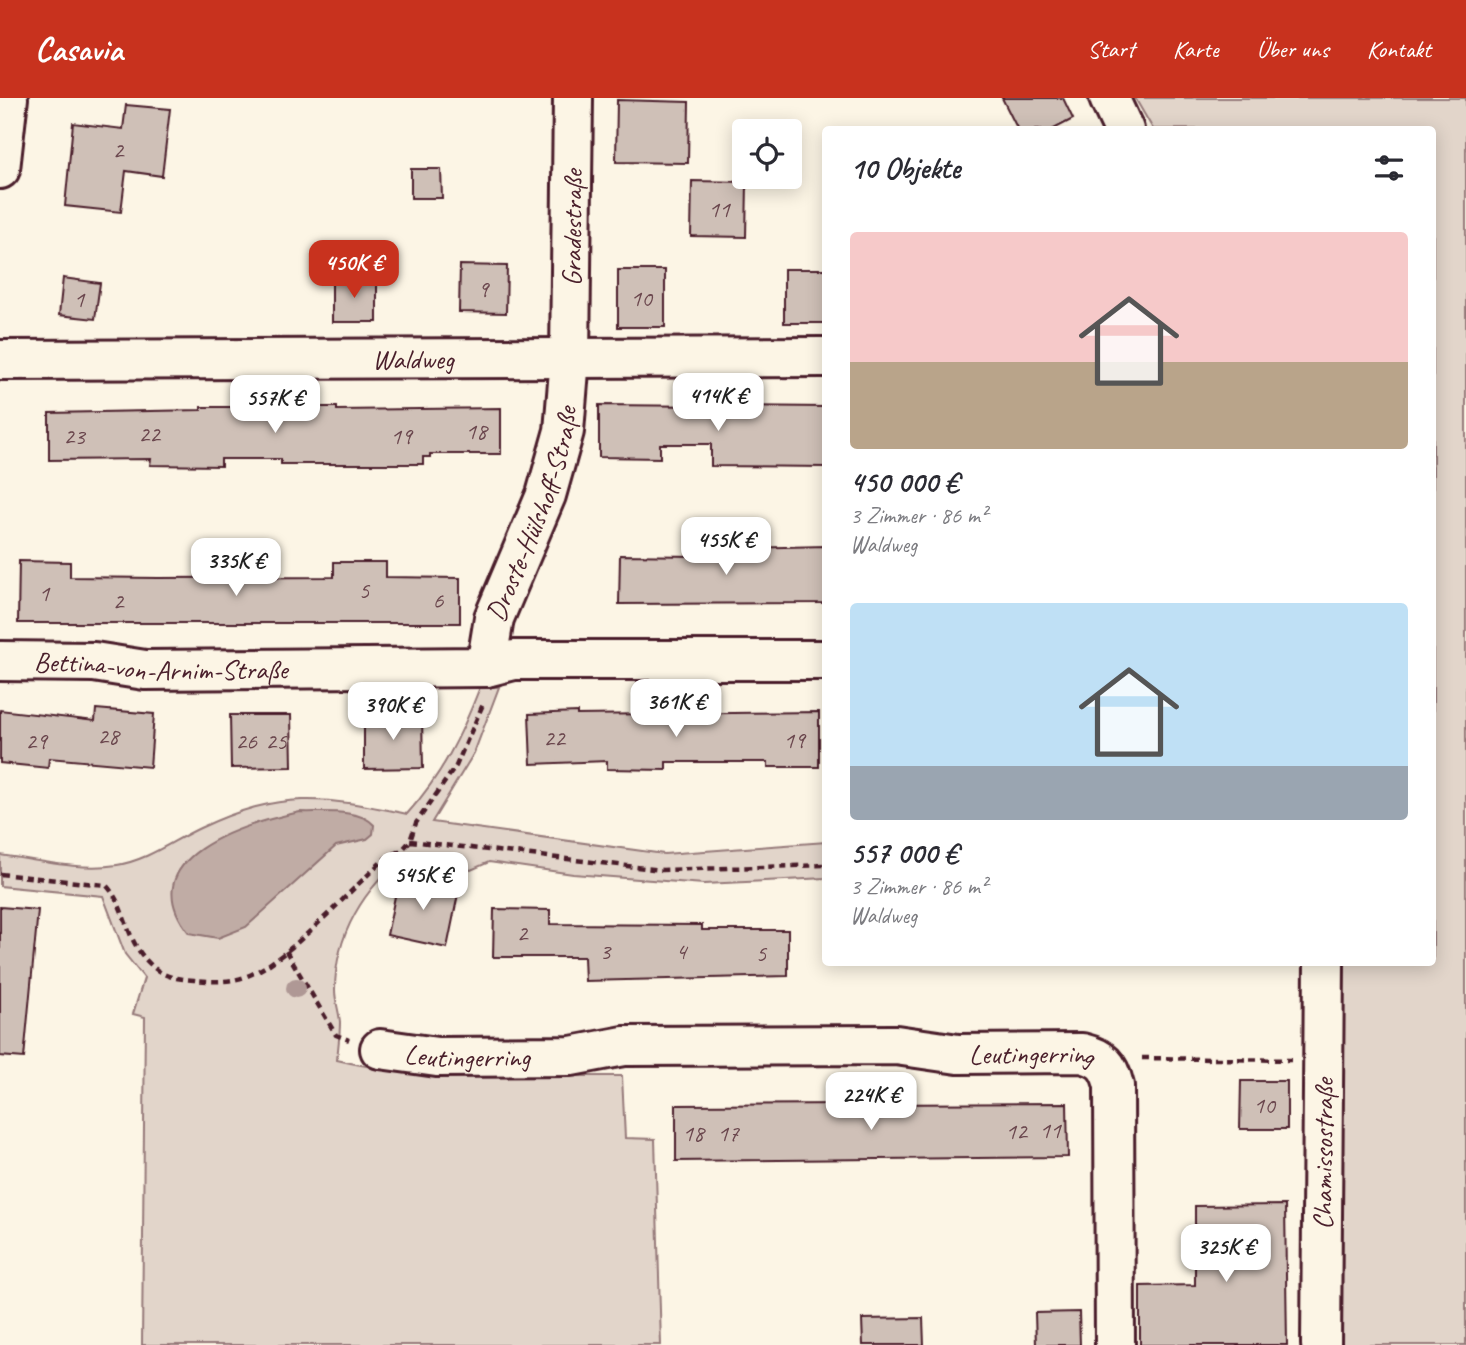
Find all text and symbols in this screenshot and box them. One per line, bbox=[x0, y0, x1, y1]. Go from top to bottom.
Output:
text: Casavia bbox=[35, 28, 123, 70]
text: Start bbox=[1088, 34, 1135, 64]
text: Karte bbox=[1173, 34, 1219, 64]
text: Über uns bbox=[1257, 34, 1329, 64]
text: Kontakt bbox=[1367, 34, 1431, 64]
map controls bbox=[732, 119, 802, 189]
button: locate bbox=[732, 119, 802, 189]
house number: 2 bbox=[113, 135, 126, 165]
text: 10 Objekte bbox=[850, 149, 960, 187]
icon: filters bbox=[1370, 149, 1408, 187]
street label: Gradestraße bbox=[554, 168, 590, 286]
house number: 11 bbox=[708, 194, 731, 224]
pin: 450K € bbox=[297, 240, 411, 300]
text: 450K € bbox=[325, 248, 383, 277]
house number: 9 bbox=[478, 274, 491, 304]
icon: home bbox=[1066, 278, 1192, 404]
house number: 10 bbox=[630, 283, 654, 313]
house number: 1 bbox=[74, 284, 86, 314]
street label: Waldweg bbox=[372, 341, 455, 377]
pin: 414K € bbox=[661, 374, 775, 433]
pin: 557K € bbox=[218, 376, 332, 435]
text: 414K € bbox=[689, 381, 747, 410]
text: 557K € bbox=[246, 383, 304, 412]
street label: Droste-Hülshoff-Straße bbox=[478, 404, 584, 626]
house number: 18 bbox=[465, 416, 489, 446]
house number: 22 bbox=[138, 419, 162, 449]
house number: 23 bbox=[63, 421, 87, 451]
house number: 19 bbox=[390, 421, 414, 451]
text: 450 000 € bbox=[850, 463, 959, 501]
text: 3 Zimmer · 86 m² bbox=[850, 501, 987, 530]
pin: 455K € bbox=[669, 518, 783, 577]
text: 455K € bbox=[697, 525, 755, 554]
text: Waldweg bbox=[850, 530, 917, 559]
pin: 335K € bbox=[179, 538, 293, 598]
text: 335K € bbox=[207, 546, 265, 575]
house number: 5 bbox=[359, 575, 371, 605]
house number: 1 bbox=[39, 578, 51, 608]
house number: 6 bbox=[433, 585, 445, 615]
house number: 2 bbox=[113, 586, 126, 616]
street label: Bettina-von-Arnim-Straße bbox=[34, 644, 290, 688]
icon: home bbox=[1066, 649, 1192, 775]
pin: 361K € bbox=[619, 680, 733, 739]
pin: 390K € bbox=[336, 682, 450, 742]
text: 361K € bbox=[646, 687, 706, 716]
text: 390K € bbox=[364, 690, 422, 719]
house number: 28 bbox=[97, 721, 121, 751]
house number: 22 bbox=[543, 723, 567, 753]
house number: 19 bbox=[783, 725, 807, 755]
house number: 29 bbox=[25, 726, 49, 756]
house number: 26 bbox=[235, 726, 258, 756]
house number: 25 bbox=[265, 726, 288, 756]
text: 557 000 € bbox=[850, 834, 958, 872]
pin: 545K € bbox=[366, 852, 480, 912]
text: 545K € bbox=[394, 860, 452, 889]
text: 3 Zimmer · 86 m² bbox=[850, 872, 987, 901]
text: Waldweg bbox=[850, 901, 917, 930]
house number: 2 bbox=[517, 918, 530, 948]
house number: 3 bbox=[600, 936, 613, 966]
house number: 4 bbox=[676, 936, 689, 966]
house number: 5 bbox=[756, 938, 768, 968]
street label: Leutingerring bbox=[402, 1036, 531, 1075]
street label: Leutingerring bbox=[969, 1036, 1101, 1074]
pin: 224K € bbox=[814, 1072, 928, 1132]
street label: Chamissostraße bbox=[1305, 1076, 1341, 1230]
text: 224K € bbox=[842, 1080, 900, 1109]
house number: 10 bbox=[1253, 1090, 1277, 1120]
house number: 11 bbox=[1039, 1115, 1062, 1145]
house number: 12 bbox=[1005, 1116, 1029, 1146]
house number: 18 bbox=[682, 1118, 706, 1148]
house number: 17 bbox=[717, 1118, 740, 1148]
pin: 325K € bbox=[1169, 1224, 1283, 1284]
text: 325K € bbox=[1197, 1232, 1255, 1261]

